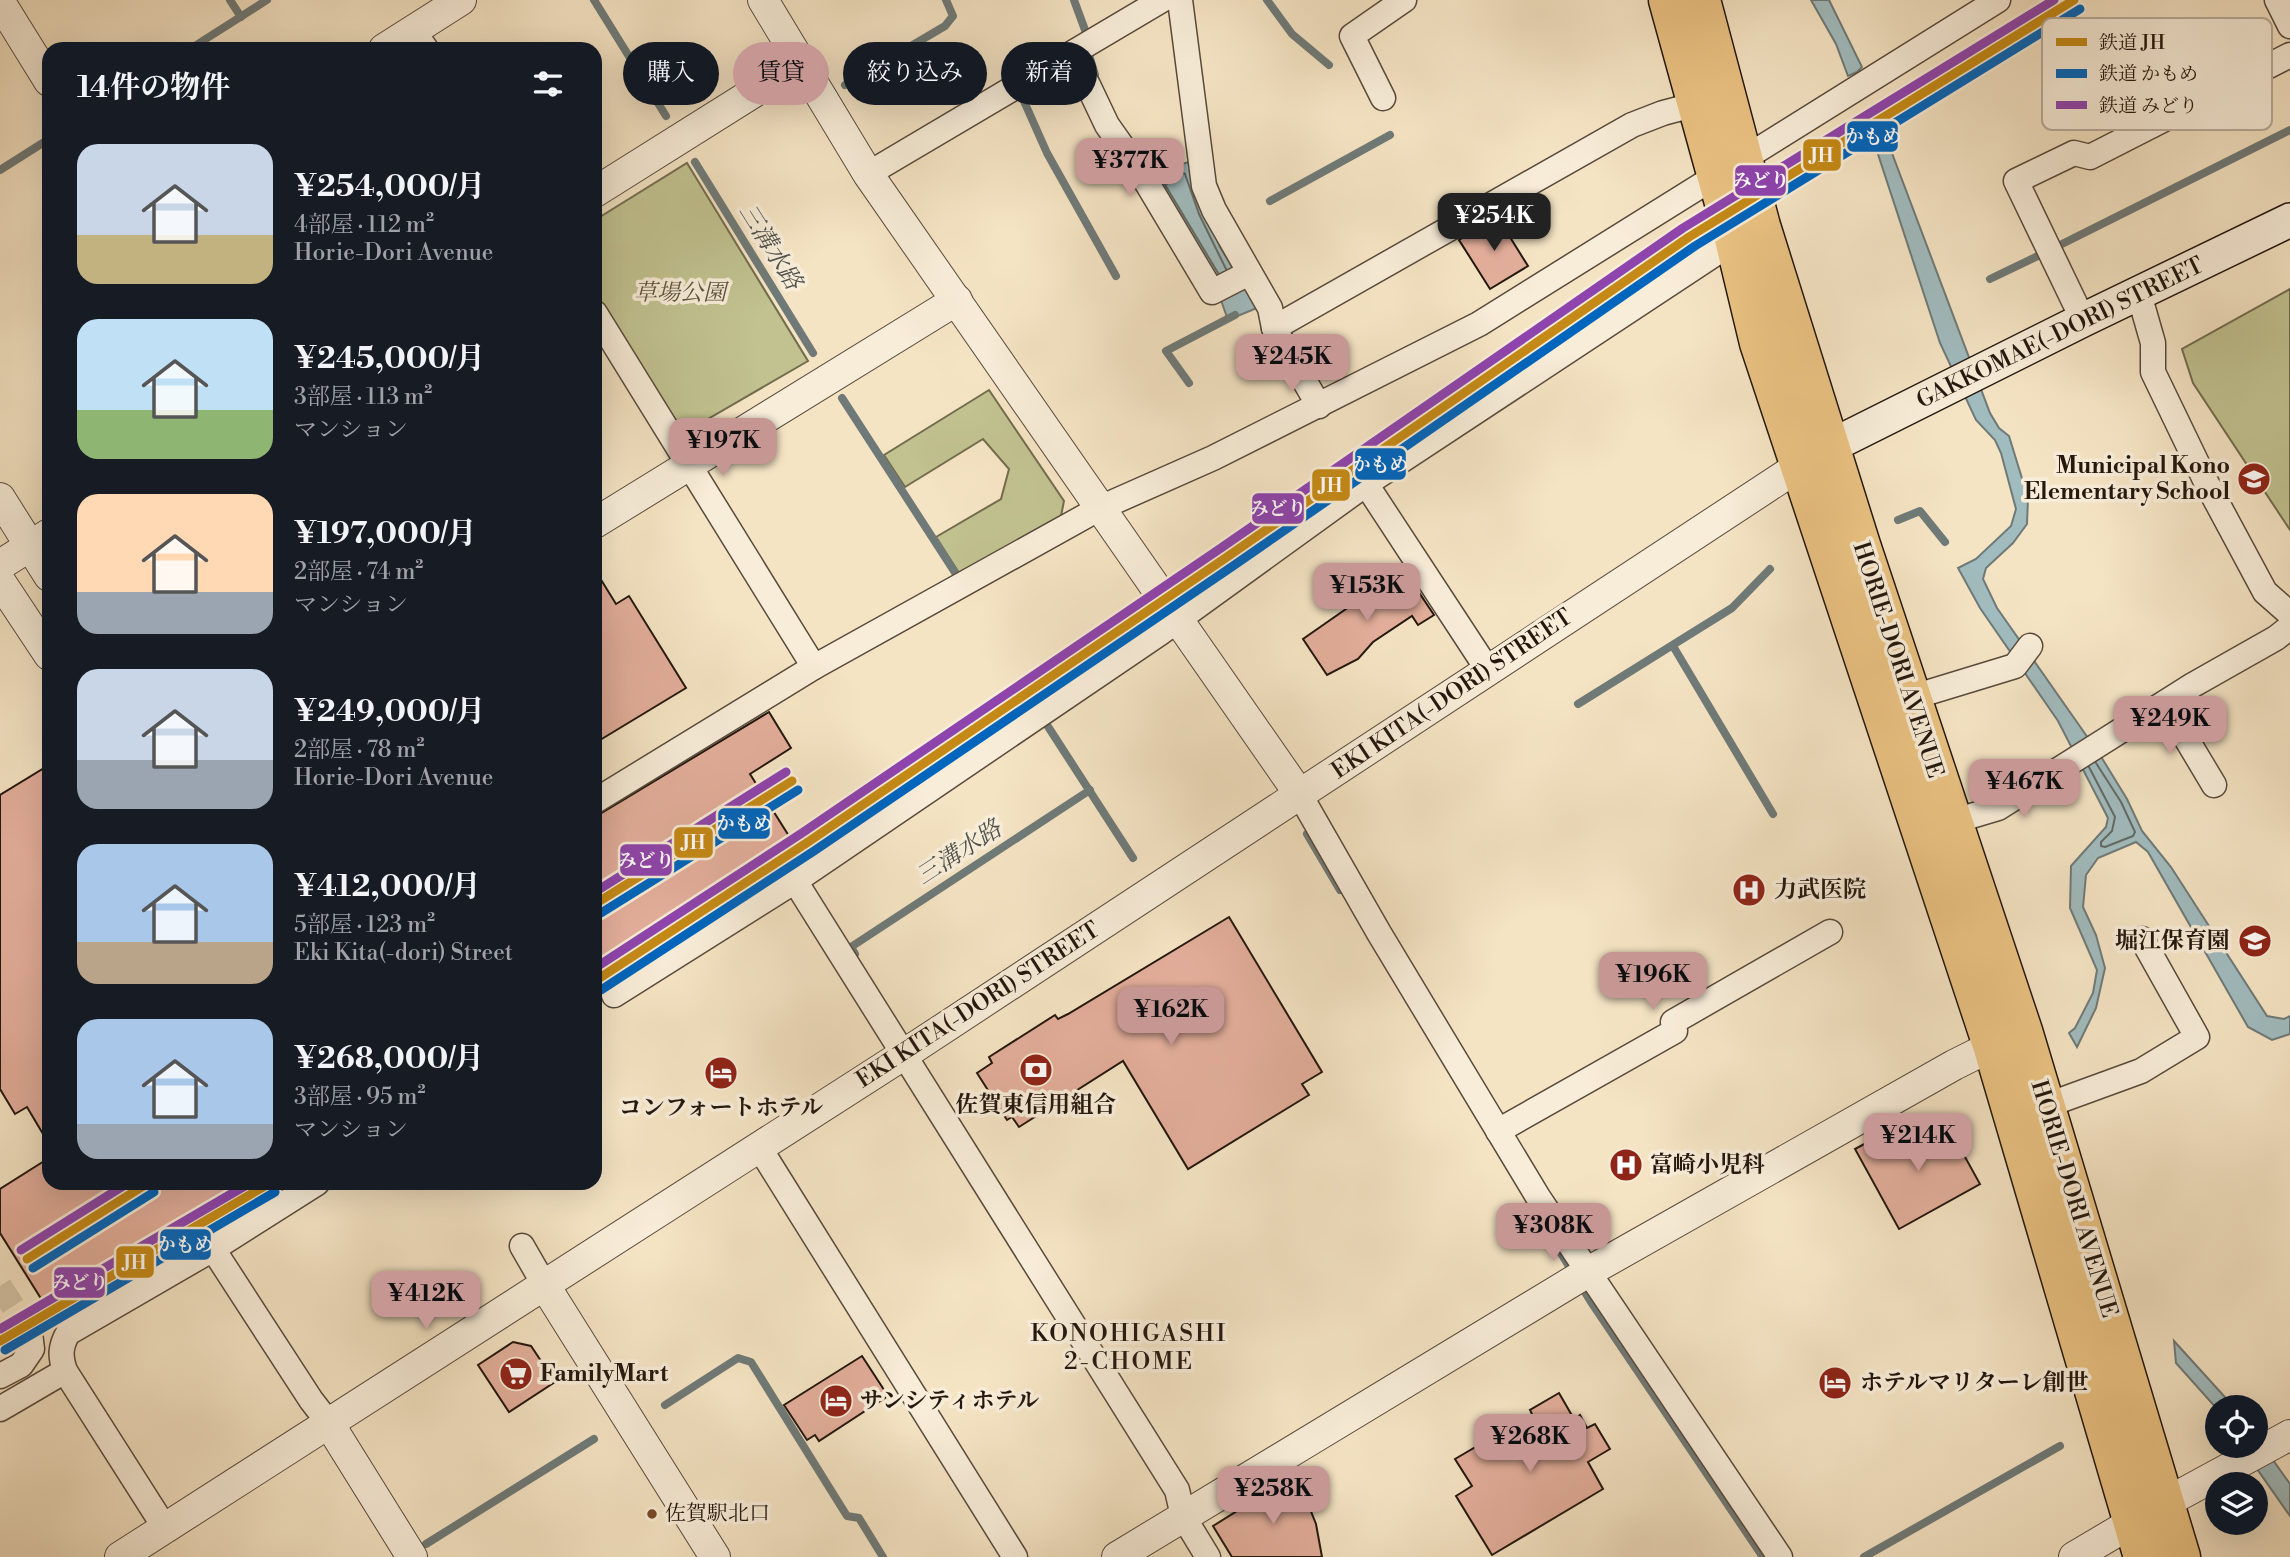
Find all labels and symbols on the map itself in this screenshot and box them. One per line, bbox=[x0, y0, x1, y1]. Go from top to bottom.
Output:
legend bbox=[2042, 18, 2272, 130]
text: 鉄道 JH bbox=[2099, 31, 2165, 55]
text: 鉄道 かもめ bbox=[2099, 62, 2198, 86]
text: 鉄道 みどり bbox=[2099, 94, 2198, 118]
line badge: かもめ bbox=[1846, 120, 1899, 153]
text: かもめ bbox=[1844, 125, 1902, 149]
pin: ¥377K bbox=[1081, 138, 1179, 198]
line badge: JH bbox=[1802, 138, 1842, 172]
text: JH bbox=[1807, 144, 1834, 168]
line badge: みどり bbox=[1734, 164, 1787, 197]
text: みどり bbox=[1732, 169, 1790, 193]
pin: ¥254K bbox=[1445, 194, 1543, 253]
water label: 三溝水路 bbox=[732, 198, 809, 297]
street label: GAKKOMAE(-DORI) STREET bbox=[1912, 251, 2208, 415]
park label: 草場公園 bbox=[634, 279, 730, 307]
pin: ¥245K bbox=[1243, 334, 1341, 394]
pin: ¥197K bbox=[674, 419, 772, 478]
line badge: かもめ bbox=[1354, 447, 1407, 481]
place label: Municipal Kono Elementary School bbox=[2024, 452, 2230, 506]
text: かもめ bbox=[1351, 453, 1409, 477]
school or university icon: Municipal Kono Elementary School bbox=[2235, 460, 2273, 498]
line badge: JH bbox=[1311, 468, 1351, 502]
text: JH bbox=[1316, 474, 1343, 498]
line badge: みどり bbox=[1251, 492, 1305, 525]
text: みどり bbox=[1249, 497, 1307, 521]
street label: HORIE-DORI AVENUE bbox=[1847, 538, 1949, 782]
pin: ¥153K bbox=[1318, 564, 1416, 623]
street label: EKI KITA(-DORI) STREET bbox=[1326, 603, 1578, 785]
pin: ¥249K bbox=[2121, 696, 2219, 756]
pin: ¥467K bbox=[1975, 760, 2073, 819]
line badge: かもめ bbox=[717, 807, 771, 840]
text: かもめ bbox=[715, 812, 773, 836]
water label: 三溝水路 bbox=[911, 813, 1009, 892]
line badge: JH bbox=[673, 826, 714, 859]
text: JH bbox=[679, 831, 706, 855]
line badge: みどり bbox=[619, 843, 673, 877]
text: みどり bbox=[617, 849, 675, 873]
hospital icon: 力武医院 bbox=[1730, 871, 1768, 909]
place label: 力武医院 bbox=[1774, 876, 1866, 904]
street label: EKI KITA(-DORI) STREET bbox=[851, 916, 1105, 1094]
school or university icon: 堀江保育園 bbox=[2236, 922, 2274, 960]
place label: 堀江保育園 bbox=[2115, 927, 2230, 955]
pin: ¥196K bbox=[1604, 953, 1702, 1012]
pin: ¥162K bbox=[1122, 988, 1220, 1047]
bank icon: 佐賀東信用組合 bbox=[1017, 1051, 1055, 1089]
hotel icon: コンフォートホテル bbox=[702, 1054, 740, 1092]
street label: HORIE-DORI AVENUE bbox=[2025, 1077, 2123, 1321]
place label: 佐賀東信用組合 bbox=[956, 1091, 1117, 1119]
place label: コンフォートホテル bbox=[619, 1094, 823, 1122]
pin: ¥214K bbox=[1869, 1114, 1967, 1173]
hospital icon: 富崎小児科 bbox=[1607, 1146, 1645, 1184]
place label: 富崎小児科 bbox=[1650, 1151, 1765, 1179]
pin: ¥308K bbox=[1504, 1204, 1602, 1263]
line badge: かもめ bbox=[159, 1228, 212, 1261]
text: かもめ bbox=[156, 1233, 214, 1257]
line badge: JH bbox=[115, 1245, 155, 1279]
text: JH bbox=[120, 1251, 147, 1275]
line badge: みどり bbox=[53, 1266, 106, 1299]
text: みどり bbox=[51, 1271, 109, 1295]
pin: ¥412K bbox=[377, 1272, 475, 1331]
district label: KONOHIGASHI 2-CHOME bbox=[1031, 1319, 1227, 1377]
supermarket icon: FamilyMart bbox=[497, 1355, 535, 1393]
place label: FamilyMart bbox=[540, 1360, 669, 1388]
hotel icon: ホテルマリターレ創世 bbox=[1816, 1364, 1854, 1402]
place label: ホテルマリターレ創世 bbox=[1860, 1369, 2088, 1397]
hotel icon: サンシティホテル bbox=[817, 1382, 855, 1420]
place label: サンシティホテル bbox=[860, 1387, 1039, 1415]
pin: ¥268K bbox=[1481, 1414, 1579, 1474]
pin: ¥258K bbox=[1224, 1466, 1322, 1526]
place label: 佐賀駅北口 bbox=[665, 1501, 770, 1527]
marker: 佐賀駅北口 bbox=[645, 1507, 659, 1521]

